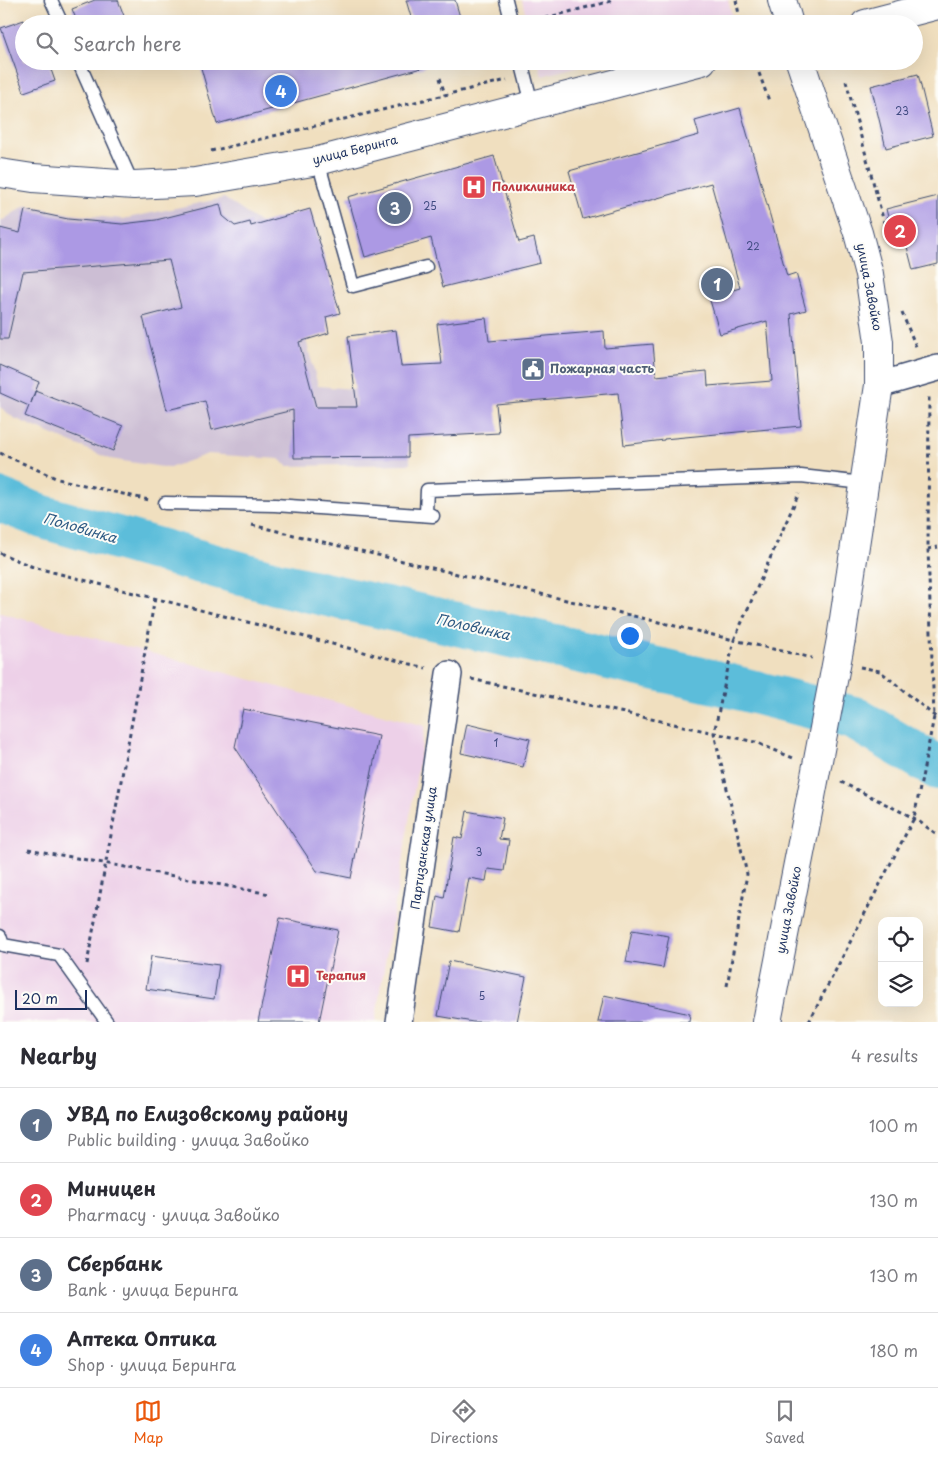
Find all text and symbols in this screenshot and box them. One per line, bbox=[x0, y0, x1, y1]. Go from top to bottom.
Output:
search box bbox=[15, 15, 923, 70]
icon: search bbox=[33, 29, 61, 57]
text: Search here bbox=[73, 29, 182, 57]
pin: 4 bbox=[265, 72, 297, 110]
house number: 23 bbox=[895, 103, 909, 118]
street label: улица Беринга bbox=[310, 130, 400, 168]
hospital icon: Поликлиника bbox=[461, 174, 487, 200]
place label: Поликлиника bbox=[492, 177, 576, 195]
pin: 3 bbox=[379, 189, 411, 227]
house number: 25 bbox=[423, 198, 437, 213]
pin: 2 bbox=[884, 212, 916, 250]
house number: 22 bbox=[746, 238, 760, 253]
street label: улица Завойко bbox=[853, 242, 887, 332]
pin: 1 bbox=[701, 265, 733, 303]
public building icon: Пожарная часть bbox=[520, 356, 546, 382]
place label: Пожарная часть bbox=[550, 359, 655, 377]
water label: Половинка bbox=[41, 507, 120, 548]
water label: Половинка bbox=[434, 608, 513, 645]
your location bbox=[617, 623, 643, 649]
house number: 1 bbox=[494, 735, 498, 750]
street label: Партизанская улица bbox=[405, 785, 441, 911]
house number: 3 bbox=[476, 844, 482, 859]
street label: улица Завойко bbox=[771, 864, 805, 955]
map controls bbox=[878, 917, 923, 1007]
button: locate bbox=[878, 917, 923, 962]
button: layers bbox=[878, 962, 923, 1007]
hospital icon: Терапия bbox=[285, 963, 311, 989]
place label: Терапия bbox=[316, 966, 366, 984]
scale bar bbox=[15, 987, 88, 1010]
text: 20 m bbox=[22, 988, 58, 1009]
house number: 5 bbox=[479, 988, 485, 1003]
text: Nearby bbox=[20, 1039, 97, 1071]
text: 4 results bbox=[851, 1043, 918, 1067]
text: УВД по Елизовскому району bbox=[67, 1099, 348, 1127]
text: 1 bbox=[32, 1113, 40, 1137]
text: 100 m bbox=[869, 1113, 918, 1137]
text: Public building · улица Завойко bbox=[67, 1127, 309, 1151]
text: Миницен bbox=[67, 1174, 156, 1202]
text: 2 bbox=[30, 1188, 42, 1212]
text: 130 m bbox=[870, 1188, 918, 1212]
text: Pharmacy · улица Завойко bbox=[67, 1202, 280, 1226]
text: Сбербанк bbox=[67, 1249, 162, 1277]
text: 3 bbox=[31, 1263, 41, 1287]
text: 130 m bbox=[870, 1263, 918, 1287]
text: Bank · улица Беринга bbox=[67, 1277, 238, 1301]
text: Аптека Оптика bbox=[67, 1324, 217, 1352]
text: 4 bbox=[31, 1338, 41, 1362]
text: 180 m bbox=[870, 1338, 918, 1362]
text: Shop · улица Беринга bbox=[67, 1352, 236, 1376]
tab: Map bbox=[133, 1397, 163, 1448]
tab: Directions bbox=[430, 1397, 498, 1448]
tab: Saved bbox=[765, 1397, 805, 1448]

